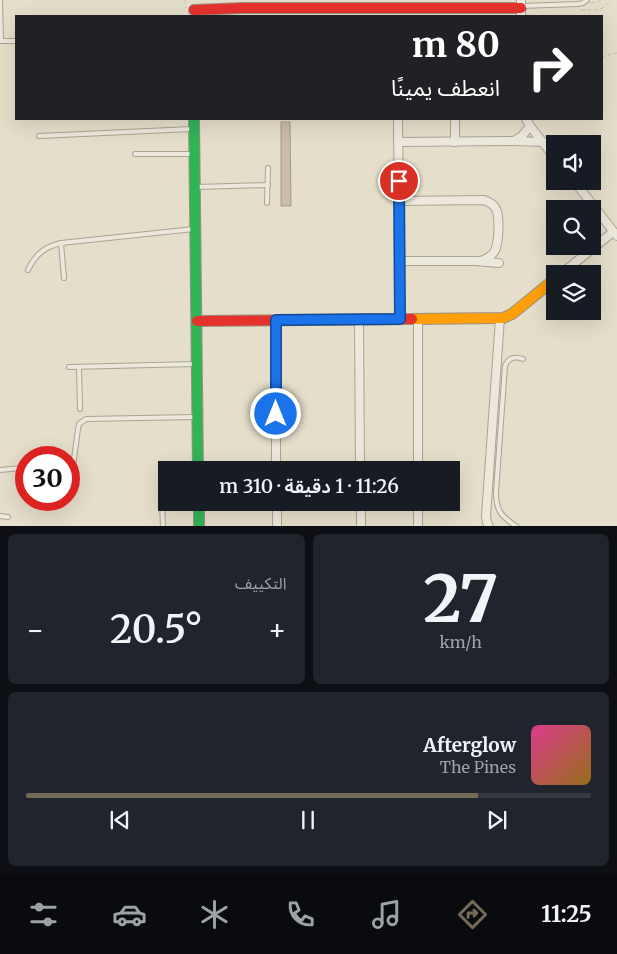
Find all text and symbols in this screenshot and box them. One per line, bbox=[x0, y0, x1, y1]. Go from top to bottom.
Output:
text: 80 m bbox=[412, 23, 500, 67]
icon: right bbox=[518, 35, 583, 100]
text: انعطف يمينًا bbox=[391, 74, 500, 102]
map controls bbox=[546, 135, 601, 320]
button: sound bbox=[546, 135, 601, 190]
pin bbox=[378, 160, 420, 202]
icon: arrive bbox=[385, 167, 413, 195]
button: search bbox=[546, 200, 601, 255]
button: layers bbox=[546, 265, 601, 320]
position arrow bbox=[249, 387, 301, 439]
speed limit sign: 30 bbox=[15, 446, 80, 511]
text: 11:26 · 1 دقيقة · 310 m bbox=[219, 474, 399, 498]
text: 27 bbox=[423, 558, 498, 640]
text: التكييف bbox=[235, 573, 287, 593]
text: 20.5° bbox=[110, 606, 203, 653]
text: − bbox=[26, 612, 45, 648]
text: + bbox=[268, 612, 286, 648]
text: km/h bbox=[440, 632, 482, 652]
text: Afterglow bbox=[423, 733, 516, 757]
text: The Pines bbox=[440, 757, 516, 777]
icon: previous bbox=[106, 806, 134, 834]
icon: pause bbox=[294, 806, 322, 834]
icon: next bbox=[483, 806, 511, 834]
icon: filters bbox=[26, 897, 61, 932]
icon: car bbox=[112, 897, 147, 932]
icon: climate bbox=[197, 897, 232, 932]
icon: phone bbox=[283, 897, 318, 932]
icon: music bbox=[369, 897, 404, 932]
icon: directions bbox=[455, 897, 490, 932]
text: 11:25 bbox=[541, 900, 592, 928]

